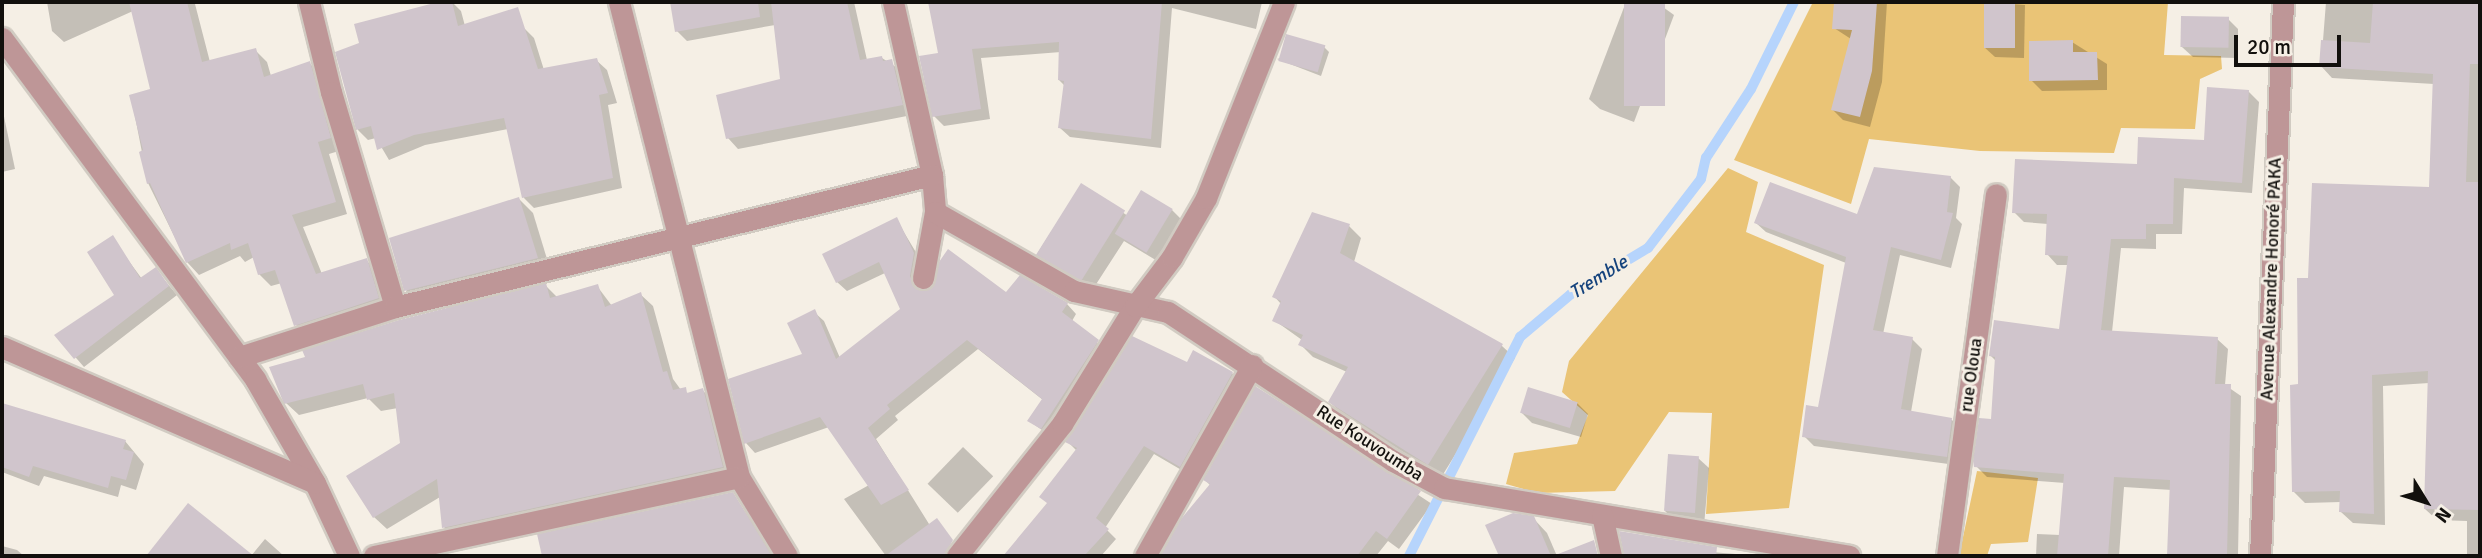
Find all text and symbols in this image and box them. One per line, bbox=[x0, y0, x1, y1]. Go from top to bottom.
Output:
scale bar bbox=[2237, 21, 2344, 65]
text: 20 m bbox=[2247, 34, 2291, 60]
street label: Avenue Alexandre Honoré PAKA bbox=[2256, 157, 2286, 401]
water label: Tremble bbox=[1566, 251, 1632, 305]
street label: rue Oloua bbox=[1955, 337, 1987, 413]
street label: Rue Kouvoumba bbox=[1313, 400, 1427, 486]
north arrow bbox=[2391, 467, 2461, 537]
text: N bbox=[2429, 502, 2456, 528]

